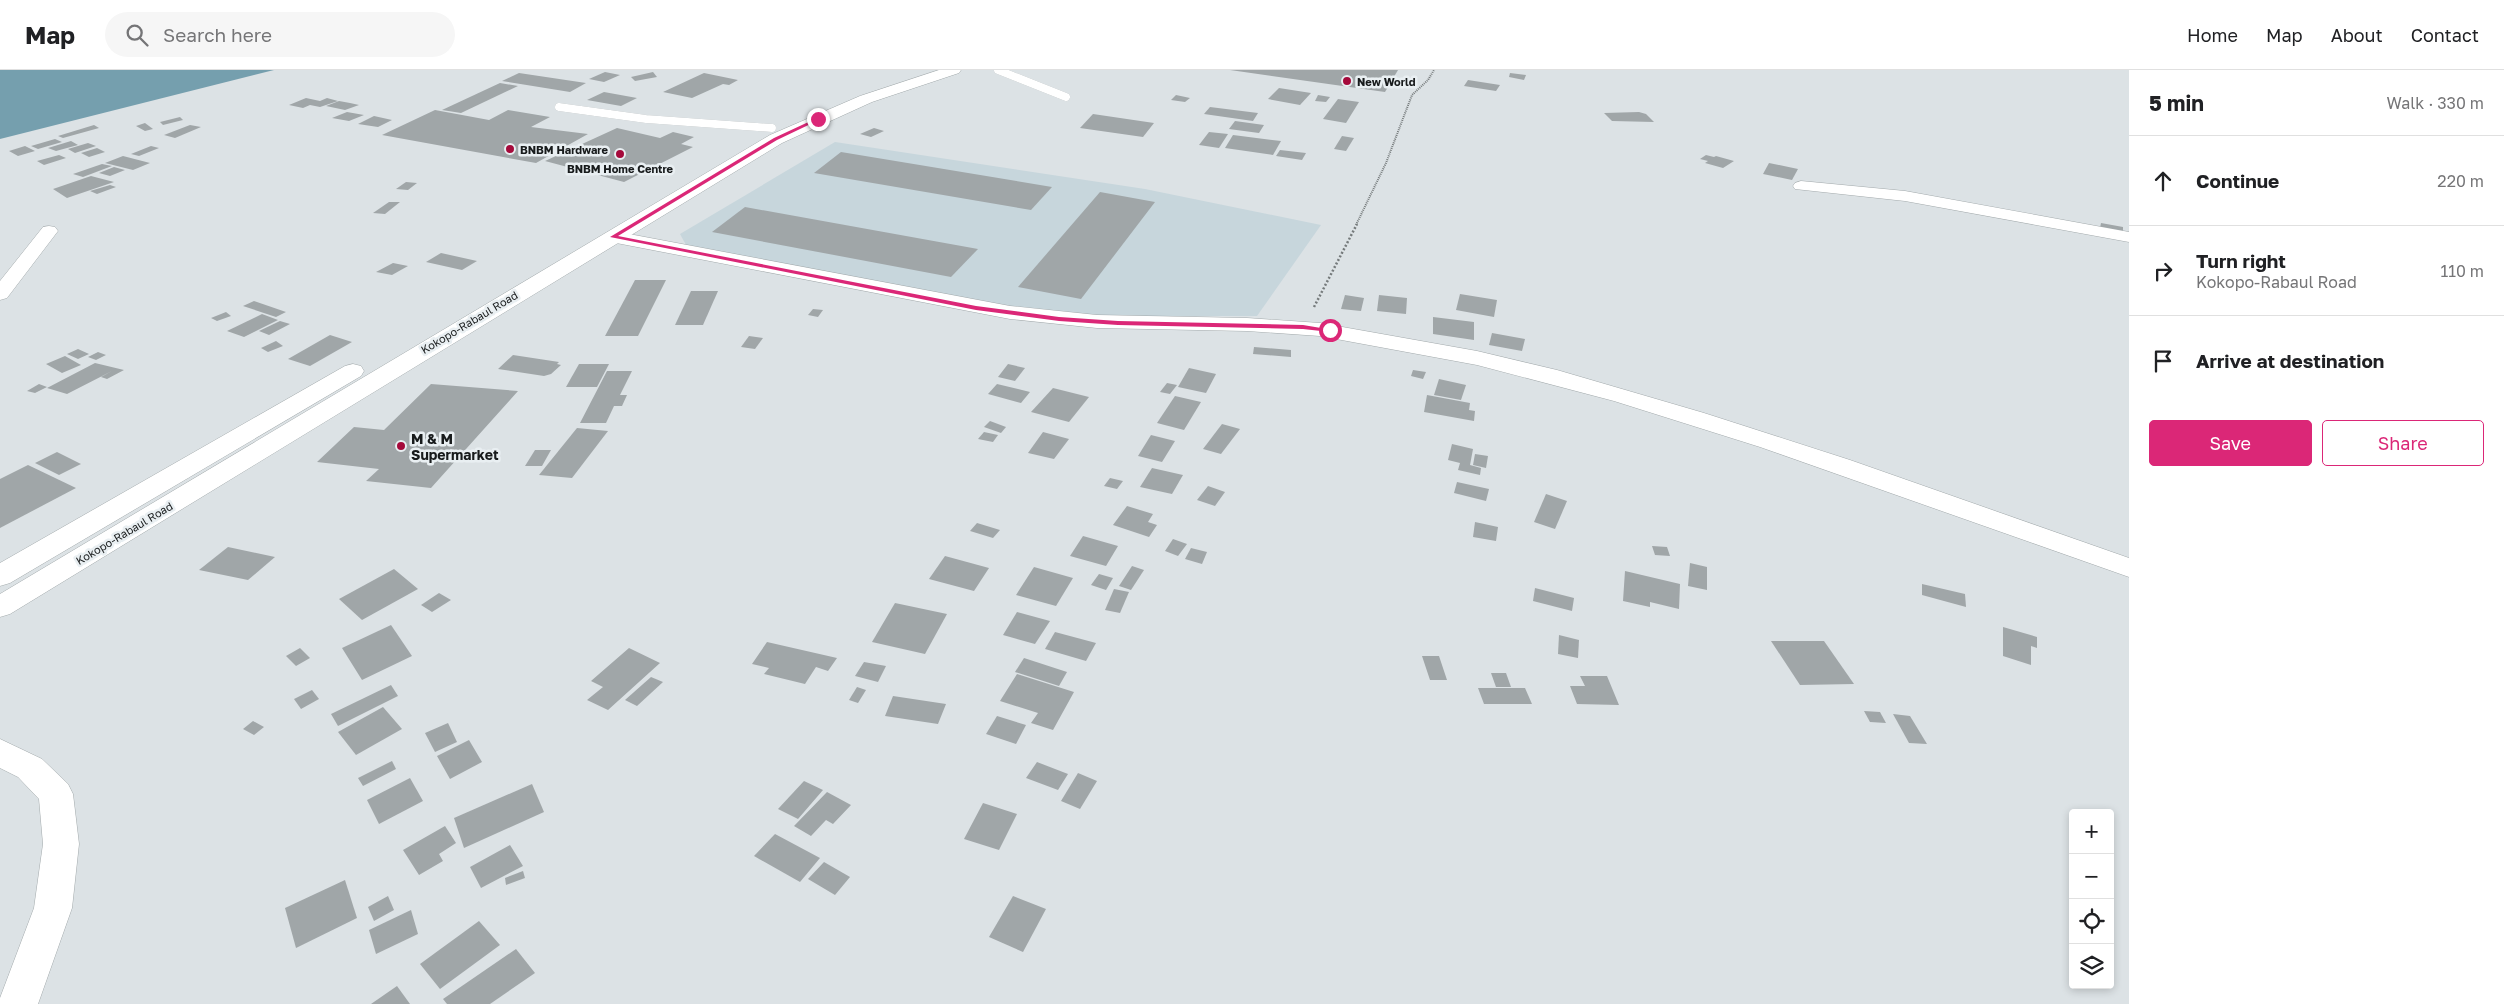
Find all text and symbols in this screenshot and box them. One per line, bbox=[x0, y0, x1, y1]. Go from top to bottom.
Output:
search box bbox=[105, 12, 455, 57]
text: Map bbox=[25, 20, 75, 49]
icon: search bbox=[123, 21, 151, 49]
text: Search here bbox=[163, 23, 272, 46]
text: Home bbox=[2187, 24, 2238, 46]
text: Map bbox=[2266, 24, 2303, 46]
text: About bbox=[2331, 24, 2383, 46]
text: Contact bbox=[2411, 24, 2479, 46]
marker: New World bbox=[1341, 75, 1353, 87]
place label: New World bbox=[1357, 75, 1416, 88]
text: 5 min bbox=[2149, 90, 2204, 116]
text: Walk · 330 m bbox=[2386, 93, 2484, 113]
route end bbox=[807, 108, 830, 131]
marker: BNBM Hardware bbox=[504, 143, 516, 155]
place label: BNBM Hardware bbox=[520, 143, 608, 156]
marker: BNBM Home Centre bbox=[614, 148, 626, 160]
place label: BNBM Home Centre bbox=[567, 162, 674, 175]
icon: ahead bbox=[2149, 167, 2177, 195]
text: Continue bbox=[2196, 169, 2279, 192]
text: 220 m bbox=[2437, 171, 2484, 191]
text: Turn right bbox=[2196, 249, 2286, 272]
icon: right bbox=[2149, 257, 2177, 285]
text: 110 m bbox=[2440, 261, 2484, 281]
text: Kokopo-Rabaul Road bbox=[2196, 272, 2357, 292]
street label: Kokopo-Rabaul Road bbox=[418, 288, 520, 356]
route start bbox=[1319, 319, 1342, 342]
icon: arrive bbox=[2149, 347, 2177, 375]
text: Arrive at destination bbox=[2196, 349, 2384, 372]
button: Save bbox=[2149, 420, 2312, 466]
button: Share bbox=[2322, 420, 2484, 466]
place label: M & M Supermarket bbox=[411, 430, 499, 463]
marker: M & M Supermarket bbox=[395, 440, 407, 452]
street label: Kokopo-Rabaul Road bbox=[73, 499, 175, 567]
map controls bbox=[2069, 809, 2114, 989]
button: + bbox=[2069, 809, 2114, 854]
button: − bbox=[2069, 854, 2114, 899]
button: locate bbox=[2069, 899, 2114, 944]
button: layers bbox=[2069, 944, 2114, 989]

